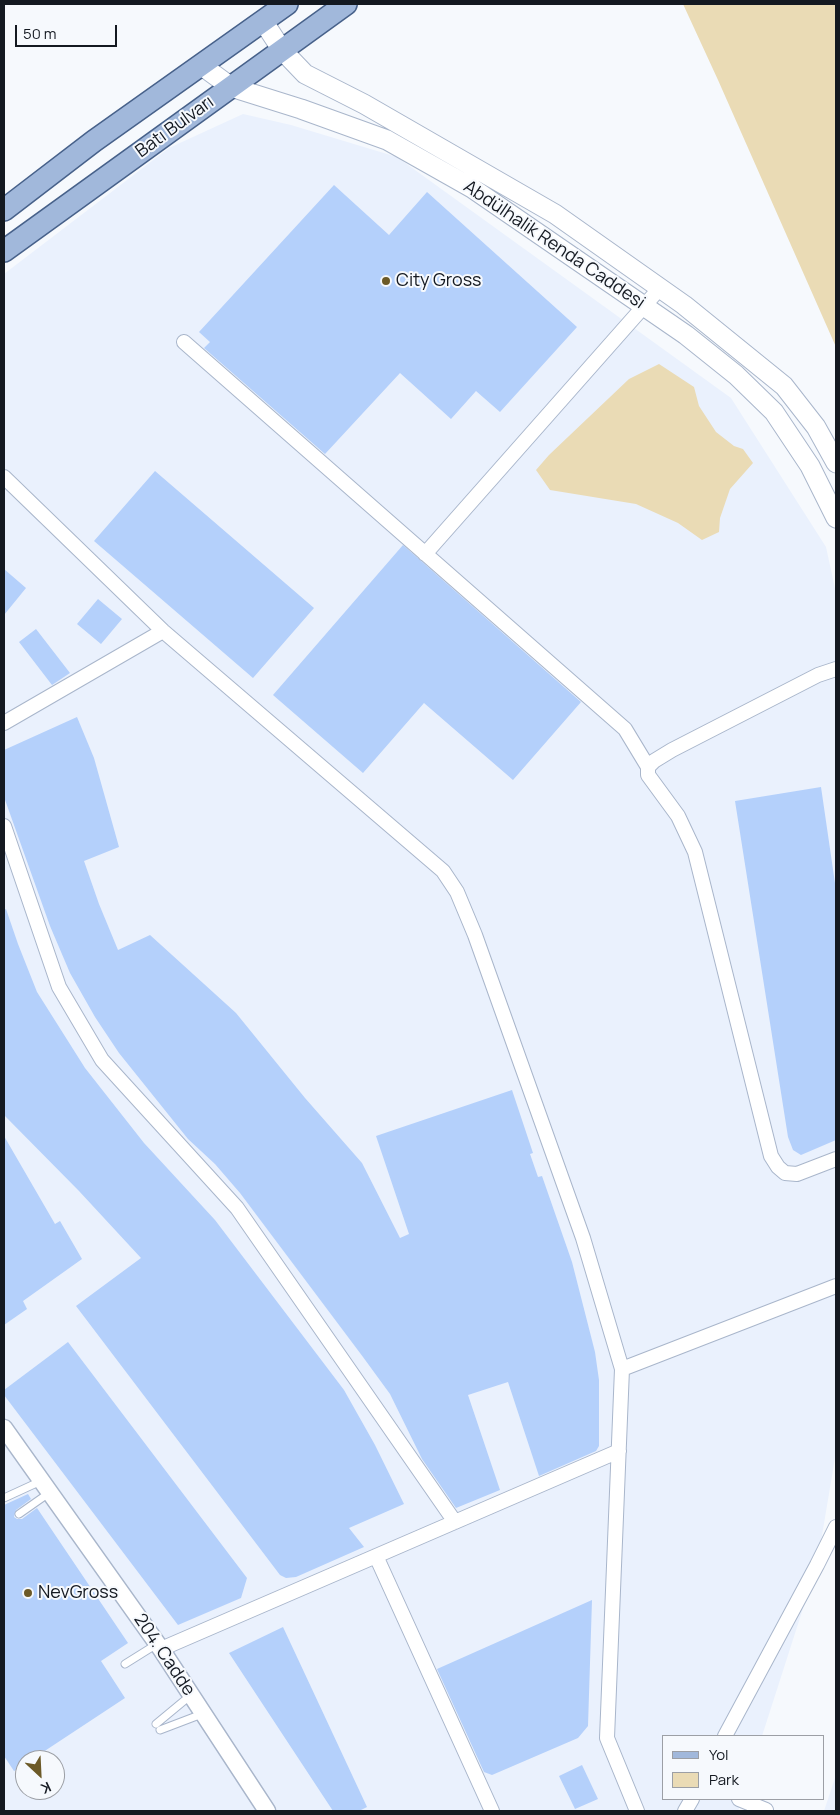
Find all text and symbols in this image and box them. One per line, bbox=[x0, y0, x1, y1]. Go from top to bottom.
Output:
scale bar bbox=[18, 15, 120, 47]
text: 50 m bbox=[23, 23, 57, 44]
street label: Batı Bulvarı bbox=[132, 91, 218, 163]
street label: Abdülhalik Renda Caddesi bbox=[459, 176, 649, 314]
place label: City Gross bbox=[396, 270, 482, 292]
marker: City Gross bbox=[380, 275, 392, 287]
place label: NevGross bbox=[38, 1582, 118, 1604]
marker: NevGross bbox=[22, 1587, 34, 1599]
street label: 204. Cadde bbox=[129, 1610, 199, 1700]
legend bbox=[662, 1735, 825, 1800]
text: Yol bbox=[709, 1744, 729, 1765]
north arrow bbox=[15, 1750, 65, 1800]
text: Park bbox=[709, 1769, 739, 1790]
text: K bbox=[38, 1778, 54, 1799]

